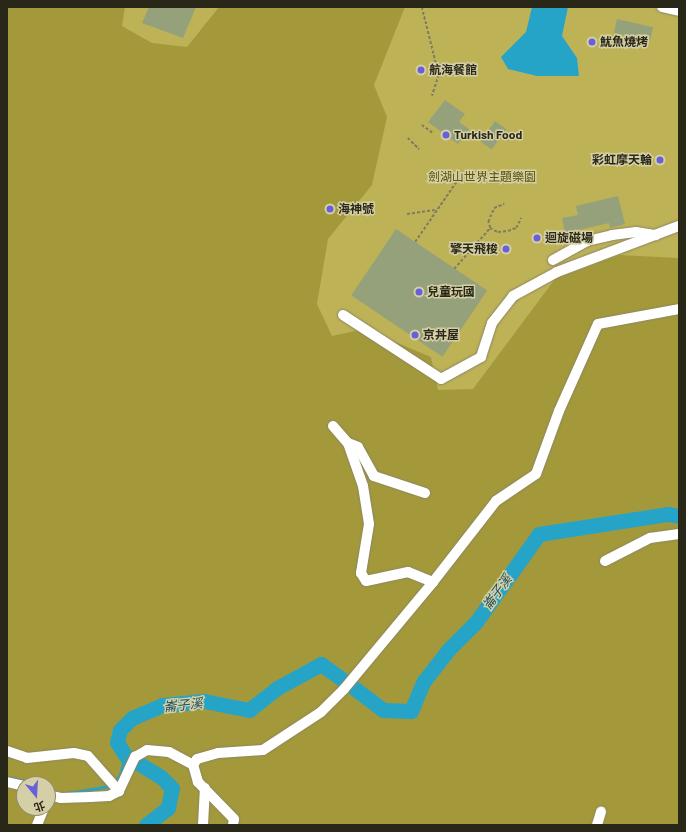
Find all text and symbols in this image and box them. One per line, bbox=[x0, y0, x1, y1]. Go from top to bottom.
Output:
place label: 魷魚燒烤 bbox=[600, 35, 648, 49]
marker: 魷魚燒烤 bbox=[587, 37, 597, 47]
place label: 航海餐館 bbox=[429, 63, 477, 77]
marker: 航海餐館 bbox=[416, 65, 426, 75]
place label: Turkish Food bbox=[454, 128, 522, 142]
marker: Turkish Food bbox=[441, 130, 451, 140]
place label: 彩虹摩天輪 bbox=[592, 153, 652, 167]
marker: 彩虹摩天輪 bbox=[655, 155, 665, 165]
park label: 劍湖山世界主題樂園 bbox=[428, 170, 536, 184]
place label: 海神號 bbox=[338, 202, 374, 216]
marker: 海神號 bbox=[325, 204, 335, 214]
place label: 迴旋磁場 bbox=[545, 231, 593, 245]
marker: 迴旋磁場 bbox=[532, 233, 542, 243]
place label: 擎天飛梭 bbox=[450, 242, 498, 256]
marker: 擎天飛梭 bbox=[501, 244, 511, 254]
place label: 兒童玩國 bbox=[427, 285, 475, 299]
marker: 兒童玩國 bbox=[414, 287, 424, 297]
place label: 京丼屋 bbox=[423, 328, 459, 342]
marker: 京丼屋 bbox=[410, 330, 420, 340]
water label: 崙子溪 bbox=[479, 572, 515, 612]
water label: 崙子溪 bbox=[163, 695, 203, 715]
north arrow bbox=[16, 776, 56, 816]
text: 北 bbox=[32, 799, 47, 815]

